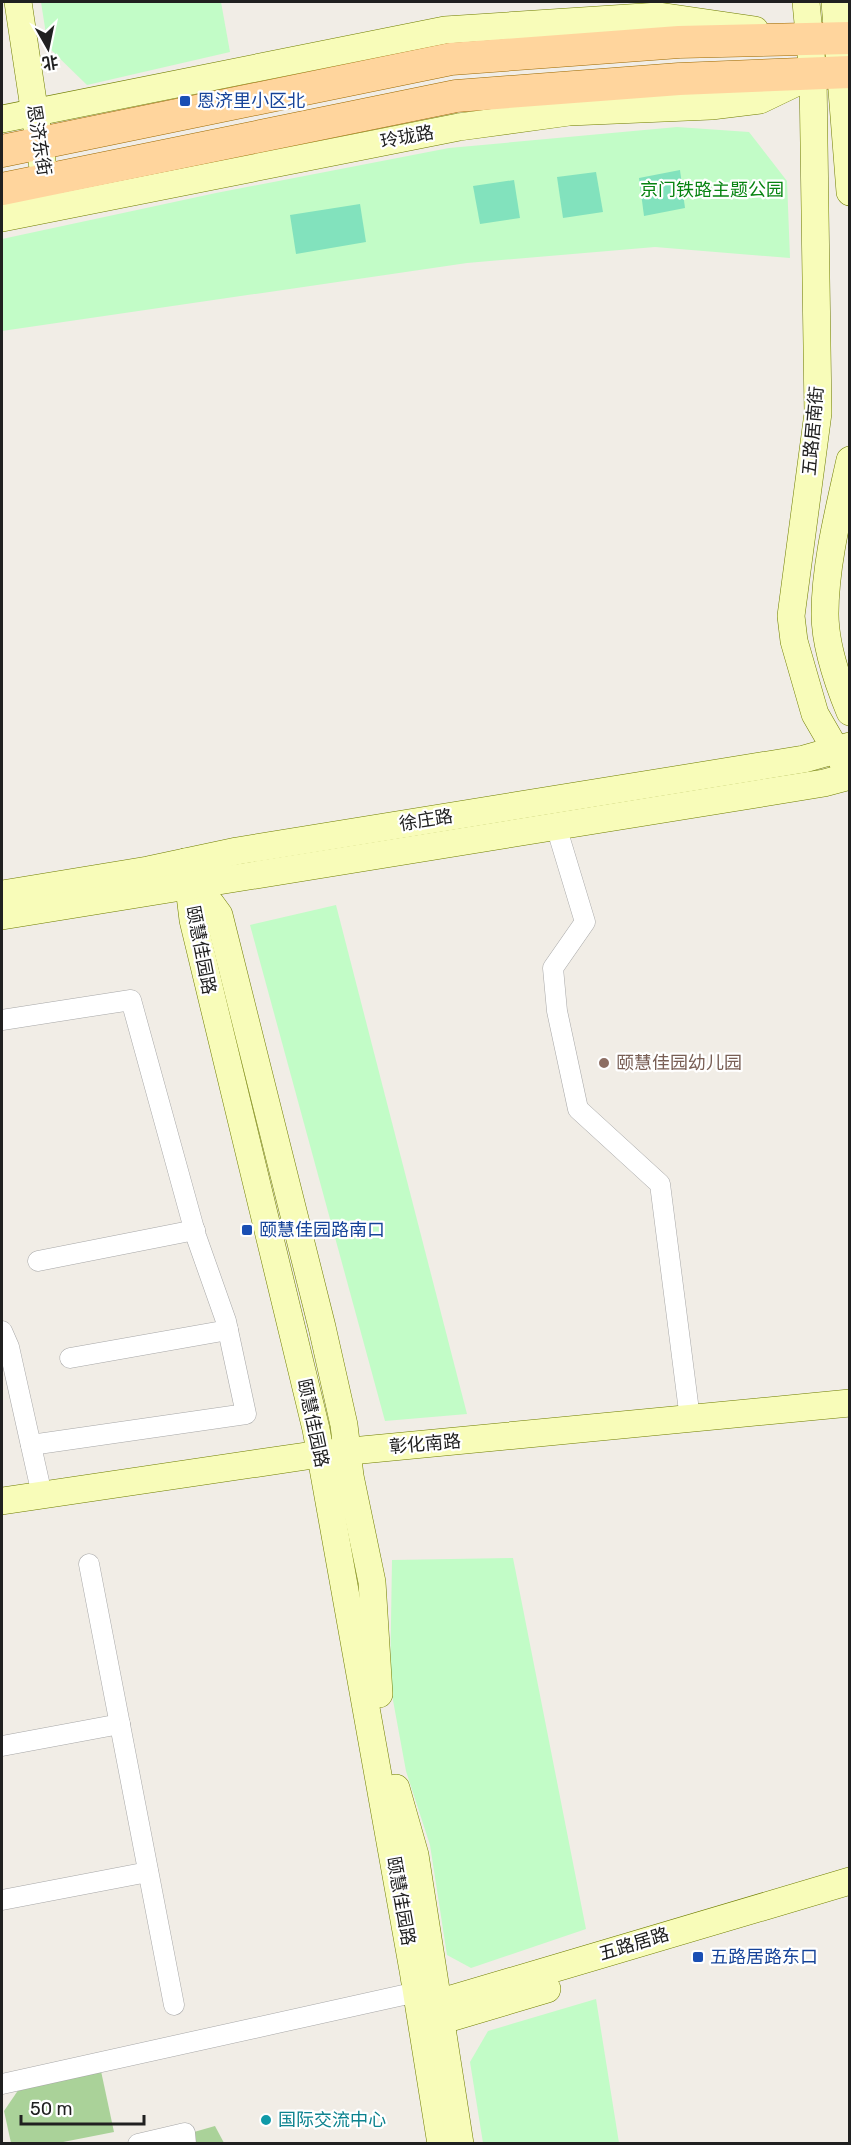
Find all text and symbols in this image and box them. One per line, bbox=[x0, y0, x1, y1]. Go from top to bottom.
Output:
north arrow bbox=[18, 18, 78, 78]
text: 北 bbox=[41, 52, 60, 73]
place label: 恩济里小区北 bbox=[197, 90, 305, 112]
marker: 恩济里小区北 bbox=[178, 94, 192, 108]
street label: 恩济东街 bbox=[23, 103, 55, 177]
street label: 玲珑路 bbox=[378, 121, 436, 153]
park label: 京门铁路主题公园 bbox=[640, 179, 784, 201]
street label: 五路居南街 bbox=[798, 385, 828, 477]
street label: 徐庄路 bbox=[398, 805, 454, 835]
street label: 颐慧佳园路 bbox=[182, 904, 220, 996]
place label: 颐慧佳园幼儿园 bbox=[616, 1052, 742, 1074]
marker: 颐慧佳园幼儿园 bbox=[597, 1056, 611, 1070]
place label: 颐慧佳园路南口 bbox=[259, 1219, 385, 1241]
marker: 颐慧佳园路南口 bbox=[240, 1223, 254, 1237]
street label: 颐慧佳园路 bbox=[293, 1377, 333, 1469]
street label: 彰化南路 bbox=[388, 1430, 462, 1458]
street label: 颐慧佳园路 bbox=[382, 1855, 420, 1947]
street label: 五路居路 bbox=[596, 1923, 672, 1965]
place label: 五路居路东口 bbox=[710, 1946, 818, 1968]
marker: 五路居路东口 bbox=[691, 1950, 705, 1964]
scale bar bbox=[21, 2088, 144, 2126]
text: 50 m bbox=[30, 2098, 73, 2120]
place label: 国际交流中心 bbox=[278, 2109, 386, 2131]
marker: 国际交流中心 bbox=[259, 2113, 273, 2127]

